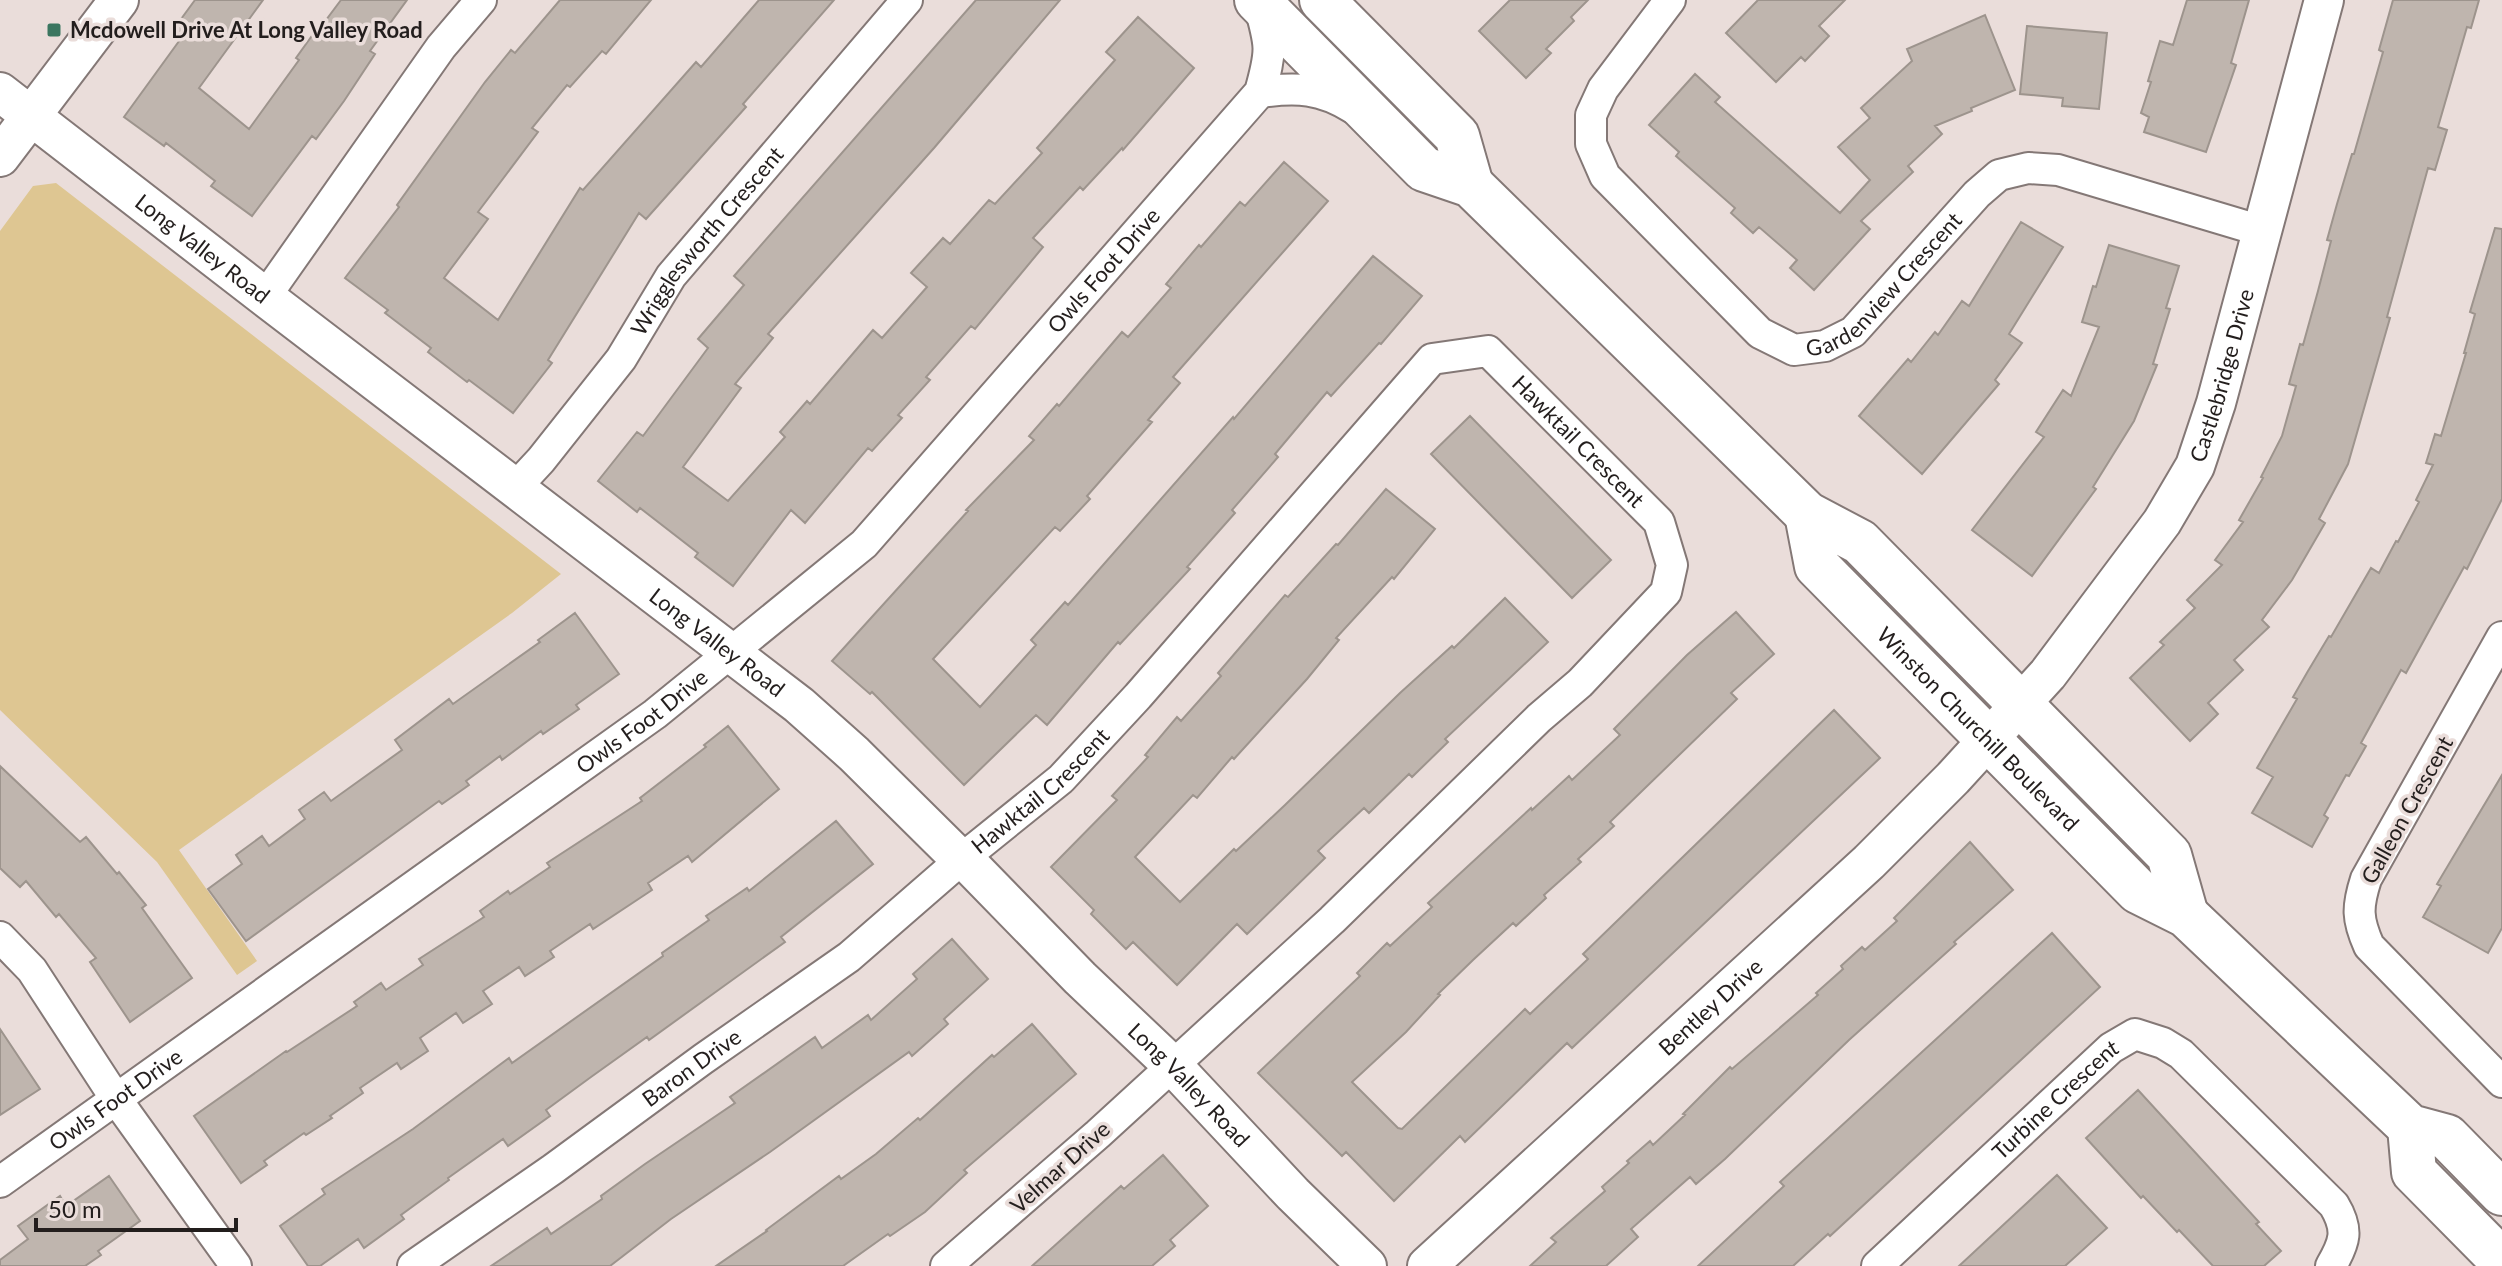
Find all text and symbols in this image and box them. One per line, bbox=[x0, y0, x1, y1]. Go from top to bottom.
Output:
place label: Mcdowell Drive At Long Valley Road bbox=[70, 16, 423, 43]
marker: Mcdowell Drive At Long Valley Road bbox=[45, 21, 63, 39]
street label: Wrigglesworth Crescent bbox=[624, 141, 789, 340]
street label: Long Valley Road bbox=[130, 188, 275, 309]
street label: Owls Foot Drive bbox=[1041, 202, 1165, 338]
street label: Gardenview Crescent bbox=[1804, 206, 1967, 361]
street label: Castlebridge Drive bbox=[2183, 286, 2259, 465]
street label: Hawktail Crescent bbox=[1507, 369, 1651, 513]
street label: Long Valley Road bbox=[645, 582, 790, 702]
street label: Winston Churchill Boulevard bbox=[1872, 621, 2085, 836]
street label: Owls Foot Drive bbox=[571, 663, 713, 779]
street label: Hawktail Crescent bbox=[966, 722, 1115, 859]
street label: Galleon Crescent bbox=[2355, 731, 2458, 888]
street label: Bentley Drive bbox=[1653, 952, 1768, 1061]
street label: Long Valley Road bbox=[1123, 1017, 1256, 1152]
street label: Baron Drive bbox=[637, 1023, 746, 1112]
street label: Turbine Crescent bbox=[1986, 1033, 2123, 1165]
street label: Owls Foot Drive bbox=[43, 1042, 187, 1156]
street label: Velmar Drive bbox=[1004, 1115, 1115, 1218]
scale bar bbox=[36, 1182, 236, 1232]
text: 50 m bbox=[48, 1194, 102, 1223]

